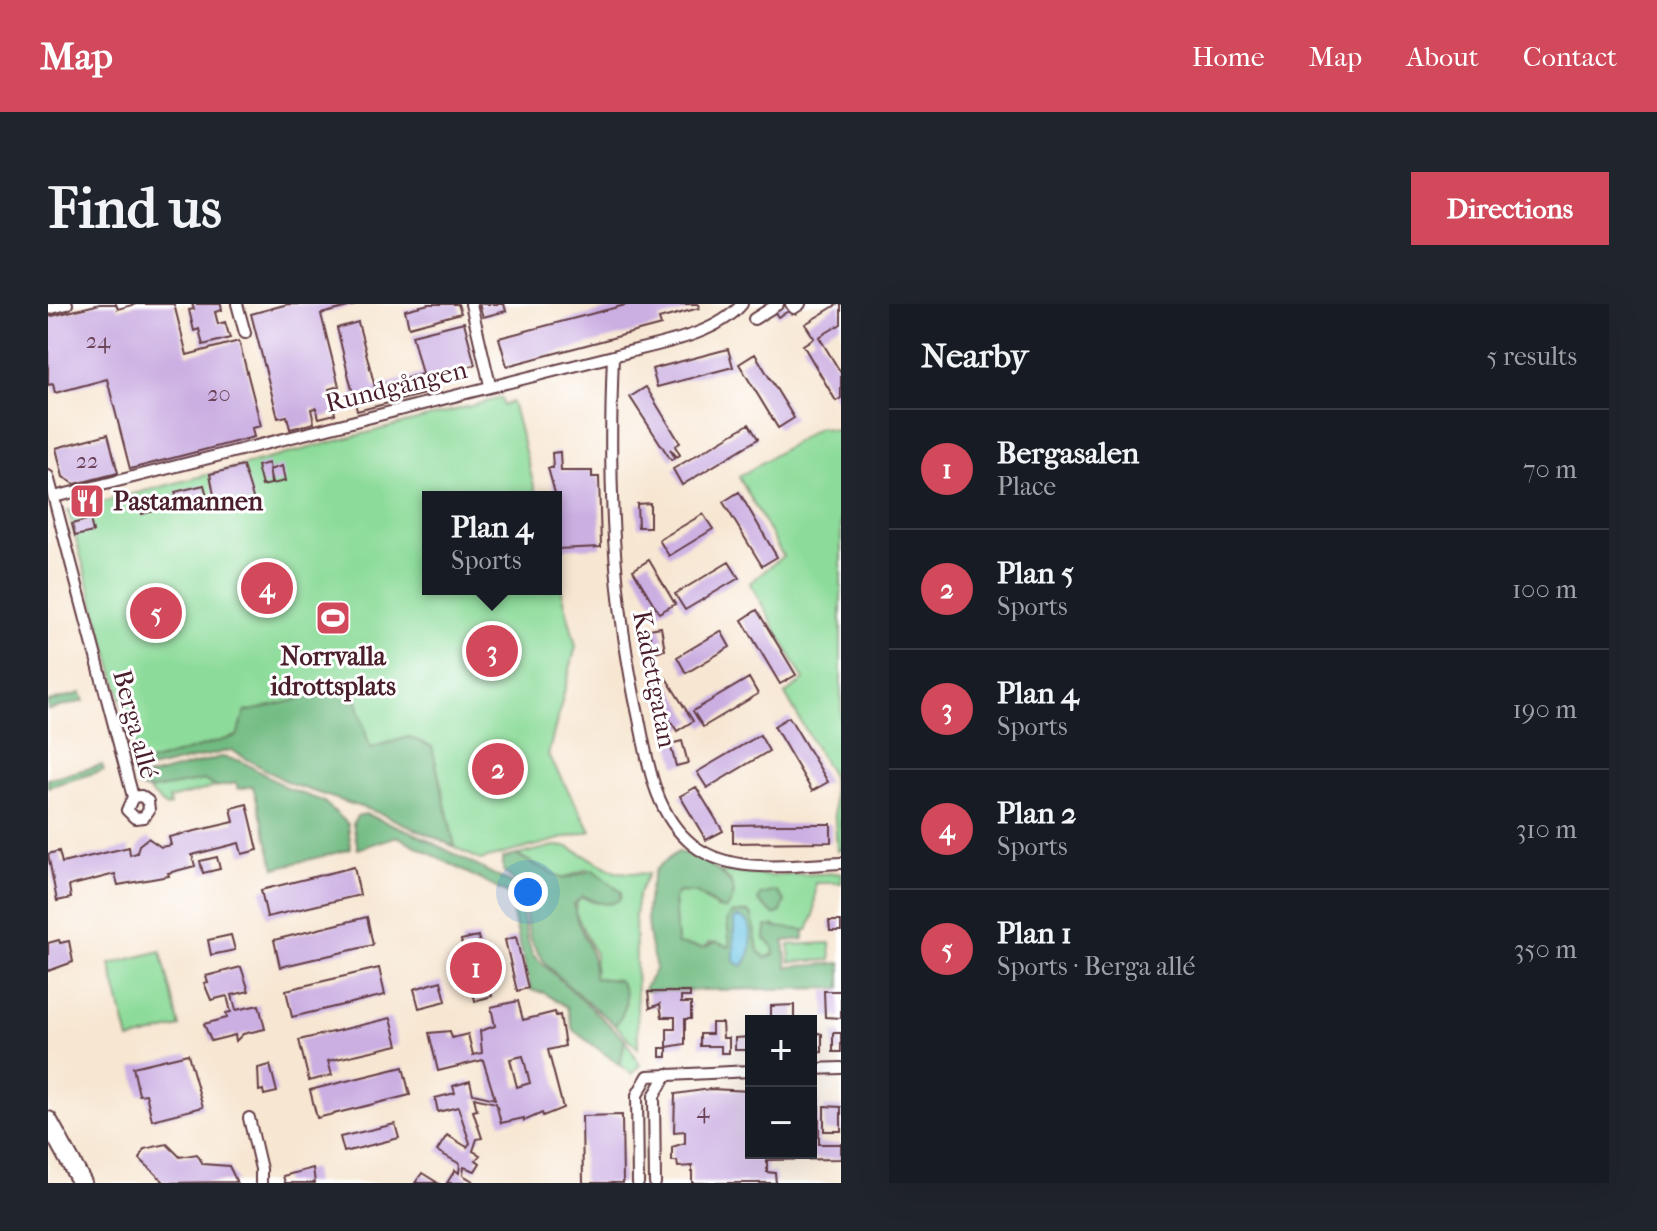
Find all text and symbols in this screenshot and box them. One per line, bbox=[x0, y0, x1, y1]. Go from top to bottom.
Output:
text: Map bbox=[40, 34, 113, 79]
text: Home bbox=[1192, 40, 1265, 73]
text: Map bbox=[1309, 40, 1362, 73]
text: About bbox=[1406, 40, 1479, 73]
text: Contact bbox=[1523, 40, 1617, 73]
button: Directions bbox=[1411, 172, 1609, 245]
text: Find us bbox=[48, 176, 222, 241]
house number: 24 bbox=[86, 328, 111, 354]
text: Nearby bbox=[921, 336, 1028, 376]
text: 5 results bbox=[1486, 341, 1577, 372]
street label: Rundgången bbox=[322, 354, 470, 419]
house number: 20 bbox=[207, 381, 231, 407]
text: Bergasalen bbox=[997, 436, 1139, 471]
house number: 22 bbox=[76, 448, 98, 474]
text: 1 bbox=[942, 454, 952, 485]
text: 70 m bbox=[1523, 454, 1577, 485]
text: Place bbox=[997, 471, 1056, 502]
restaurant icon: Pastamannen bbox=[68, 482, 106, 520]
place label: Pastamannen bbox=[113, 486, 264, 517]
popup bbox=[422, 491, 562, 595]
text: Plan 4 bbox=[451, 510, 533, 545]
text: Sports bbox=[451, 545, 522, 576]
text: Plan 5 bbox=[997, 556, 1074, 591]
pin: 4 bbox=[241, 558, 293, 618]
text: 2 bbox=[940, 574, 954, 605]
text: 100 m bbox=[1512, 574, 1577, 605]
pin: 5 bbox=[130, 583, 182, 643]
text: Sports bbox=[997, 591, 1068, 622]
sports icon: Norrvalla idrottsplats bbox=[314, 599, 352, 637]
street label: Kadettgatan bbox=[626, 608, 683, 750]
pin: 3 bbox=[466, 621, 518, 681]
place label: Norrvalla idrottsplats bbox=[269, 641, 396, 702]
street label: Berga allé bbox=[106, 666, 165, 782]
text: Plan 4 bbox=[997, 676, 1079, 711]
text: 3 bbox=[942, 694, 952, 725]
text: 190 m bbox=[1513, 694, 1577, 725]
text: Sports bbox=[997, 711, 1068, 742]
pin: 2 bbox=[472, 739, 524, 799]
text: Plan 2 bbox=[997, 796, 1077, 831]
text: 4 bbox=[939, 814, 955, 845]
text: 310 m bbox=[1516, 814, 1577, 845]
text: Sports bbox=[997, 831, 1068, 862]
your location bbox=[508, 872, 548, 912]
text: Plan 1 bbox=[997, 916, 1072, 951]
text: 5 bbox=[941, 934, 953, 965]
text: 350 m bbox=[1514, 934, 1577, 965]
pin: 1 bbox=[450, 938, 502, 998]
text: Sports · Berga allé bbox=[997, 951, 1195, 982]
map controls bbox=[745, 1015, 817, 1159]
button: + bbox=[745, 1015, 817, 1087]
button: − bbox=[745, 1087, 817, 1159]
house number: 4 bbox=[697, 1098, 711, 1124]

